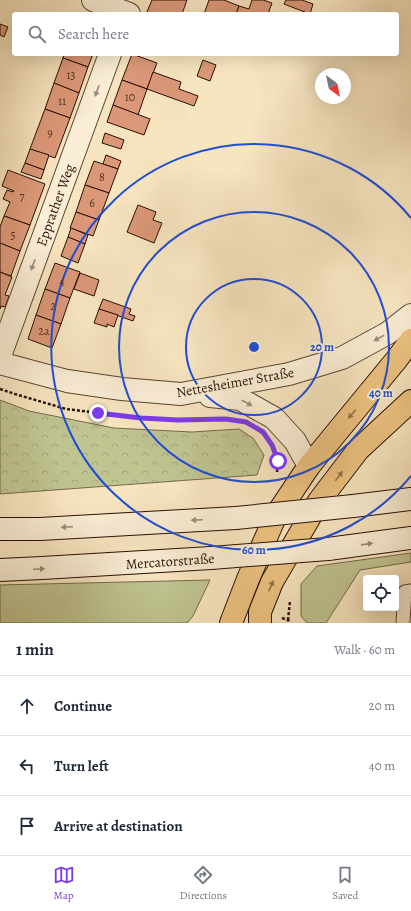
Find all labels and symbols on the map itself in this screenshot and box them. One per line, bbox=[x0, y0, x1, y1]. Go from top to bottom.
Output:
house number: 13 bbox=[66, 67, 76, 83]
north arrow bbox=[315, 68, 351, 104]
one-way arrow bbox=[93, 85, 99, 97]
house number: 10 bbox=[125, 89, 135, 105]
house number: 11 bbox=[58, 93, 66, 109]
house number: 9 bbox=[47, 125, 53, 141]
street label: Epprather Weg bbox=[32, 161, 79, 249]
house number: 8 bbox=[99, 169, 105, 185]
house number: 7 bbox=[19, 188, 25, 204]
house number: 6 bbox=[89, 195, 95, 211]
house number: 5 bbox=[10, 227, 16, 243]
one-way arrow bbox=[30, 260, 36, 272]
house number: 4 bbox=[59, 273, 65, 289]
house number: 2 bbox=[50, 298, 56, 314]
house number: 2a bbox=[38, 323, 50, 339]
one-way arrow bbox=[374, 334, 385, 341]
text: 20 m bbox=[310, 339, 334, 355]
centre of rings bbox=[247, 340, 261, 354]
street label: Nettesheimer Straße bbox=[175, 363, 295, 402]
text: 40 m bbox=[369, 385, 393, 401]
one-way arrow bbox=[241, 400, 253, 406]
route end bbox=[89, 404, 107, 422]
one-way arrow bbox=[347, 409, 356, 420]
route start bbox=[269, 452, 287, 470]
one-way arrow bbox=[335, 470, 343, 481]
one-way arrow bbox=[190, 517, 203, 523]
one-way arrow bbox=[61, 524, 73, 531]
one-way arrow bbox=[360, 541, 373, 547]
text: 60 m bbox=[242, 542, 266, 558]
street label: Mercatorstraße bbox=[125, 549, 215, 574]
one-way arrow bbox=[33, 565, 45, 572]
one-way arrow bbox=[268, 581, 274, 592]

